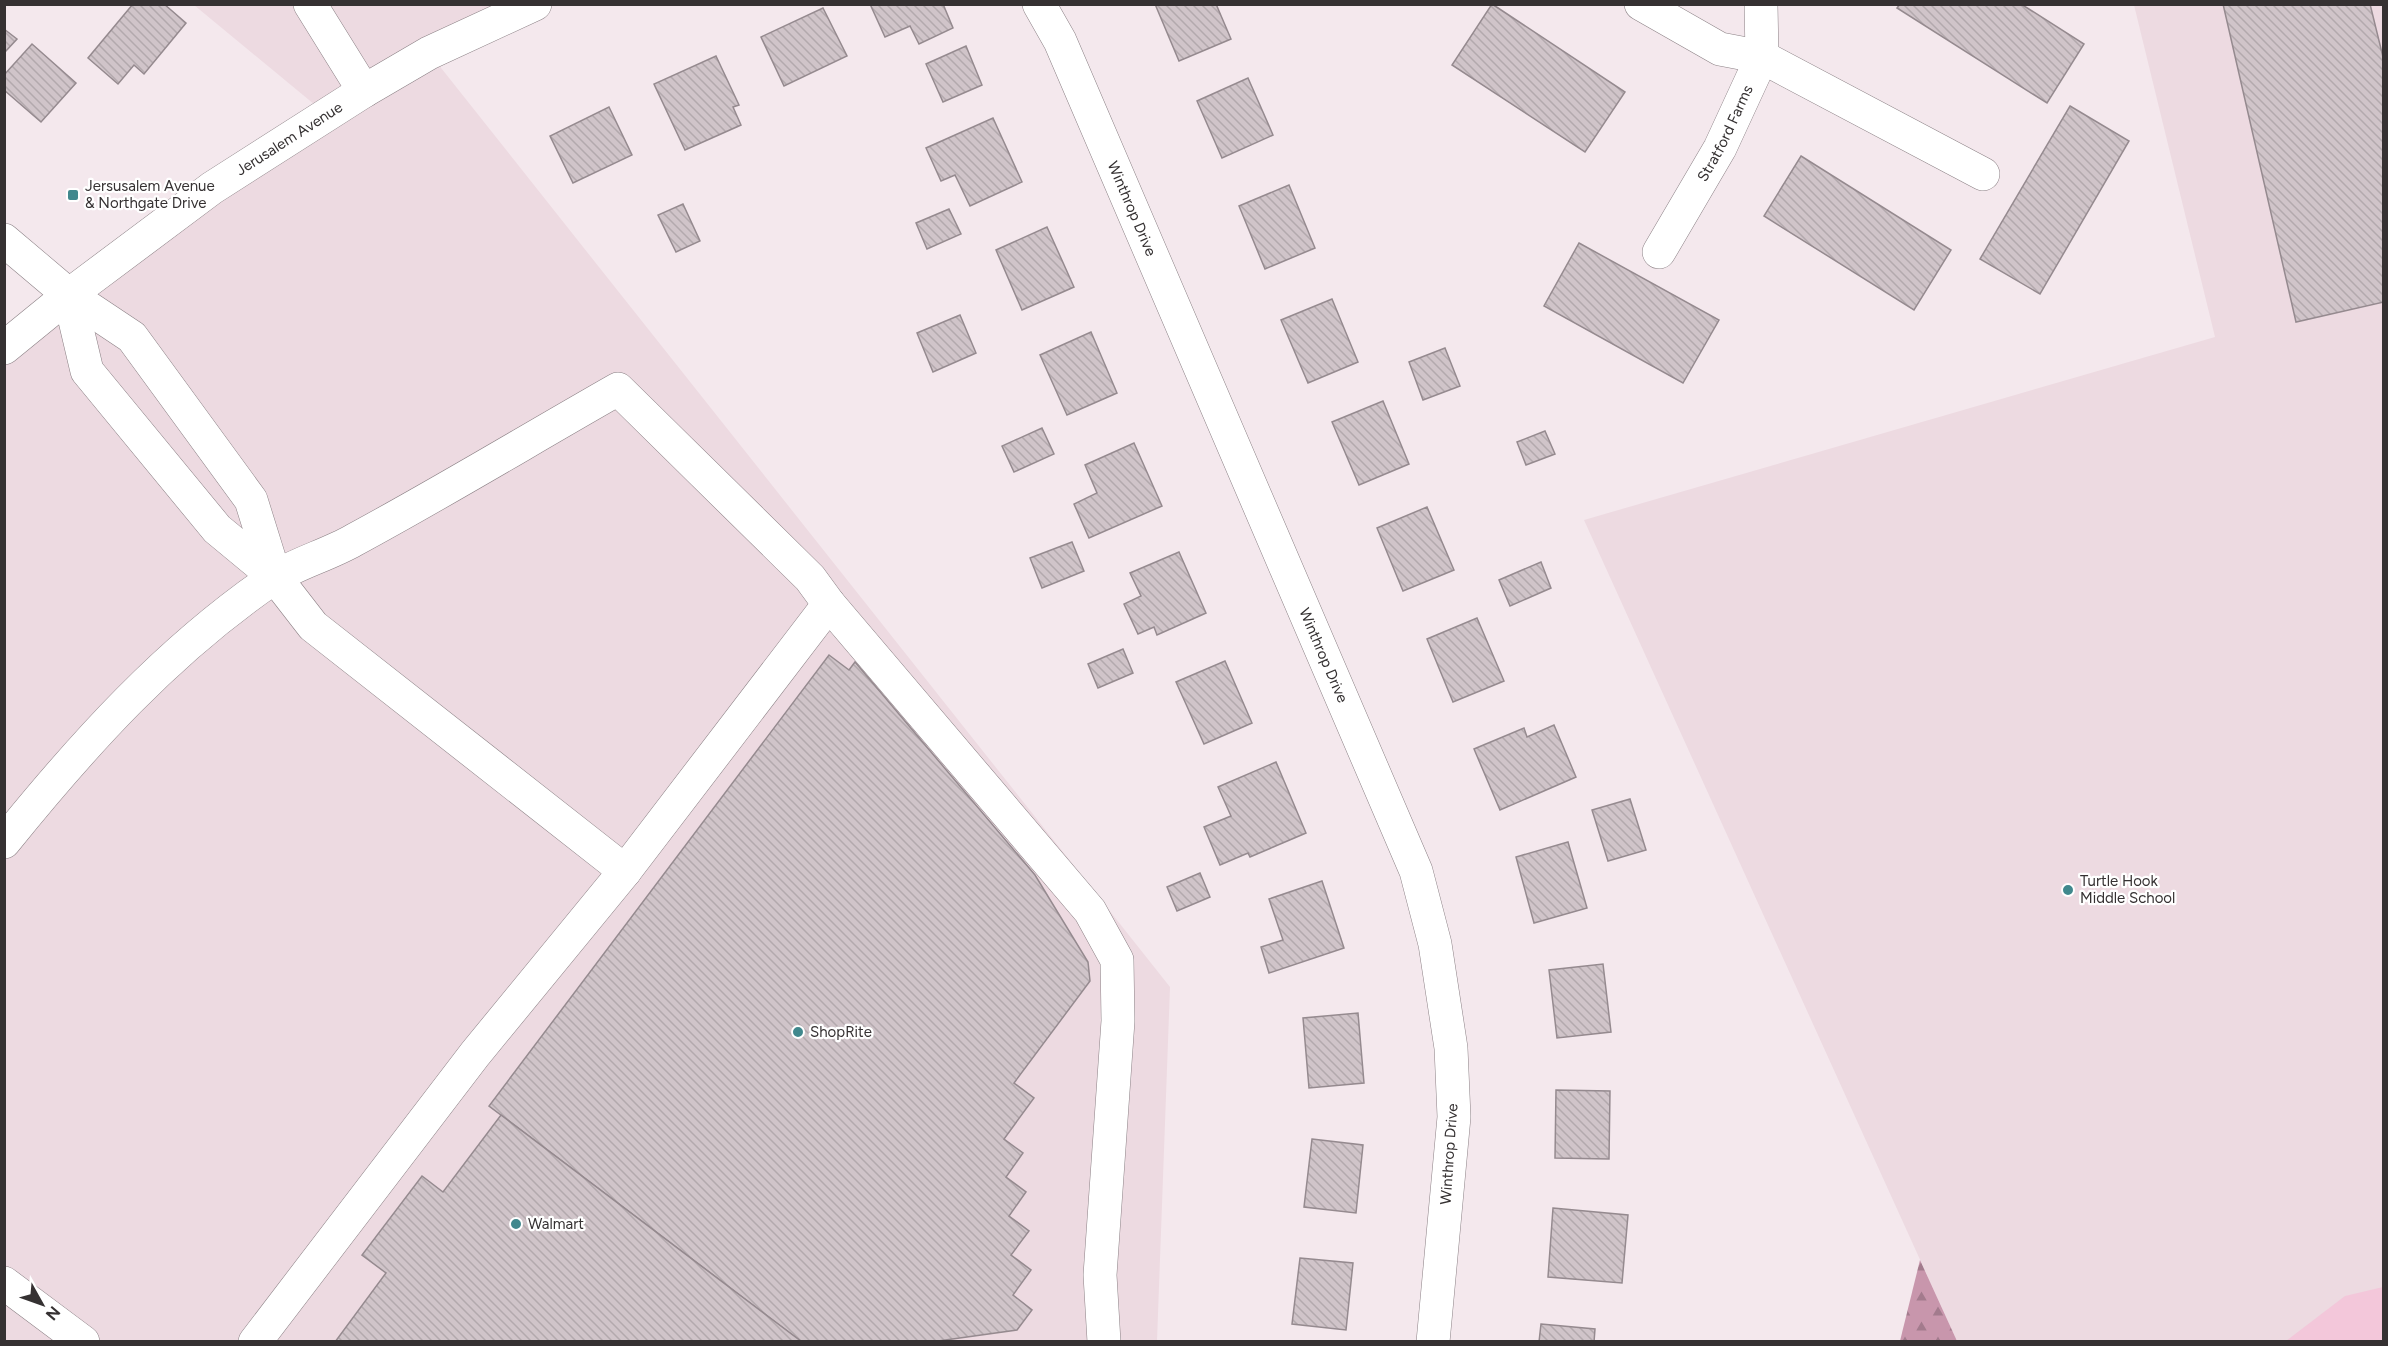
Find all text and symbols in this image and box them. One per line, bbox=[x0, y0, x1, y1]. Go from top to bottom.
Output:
street label: Stratford Farms bbox=[1693, 82, 1757, 185]
street label: Jerusalem Avenue bbox=[233, 98, 346, 179]
street label: Winthrop Drive bbox=[1104, 159, 1160, 259]
place label: Jersusalem Avenue & Northgate Drive bbox=[85, 177, 215, 212]
marker: Jersusalem Avenue & Northgate Drive bbox=[66, 188, 80, 202]
street label: Winthrop Drive bbox=[1295, 605, 1352, 705]
place label: Turtle Hook Middle School bbox=[2080, 872, 2175, 907]
marker: Turtle Hook Middle School bbox=[2061, 883, 2075, 897]
place label: ShopRite bbox=[810, 1023, 872, 1041]
marker: ShopRite bbox=[791, 1025, 805, 1039]
street label: Winthrop Drive bbox=[1436, 1103, 1462, 1205]
place label: Walmart bbox=[528, 1215, 584, 1233]
marker: Walmart bbox=[509, 1217, 523, 1231]
north arrow bbox=[12, 1274, 72, 1334]
text: N bbox=[42, 1302, 64, 1324]

